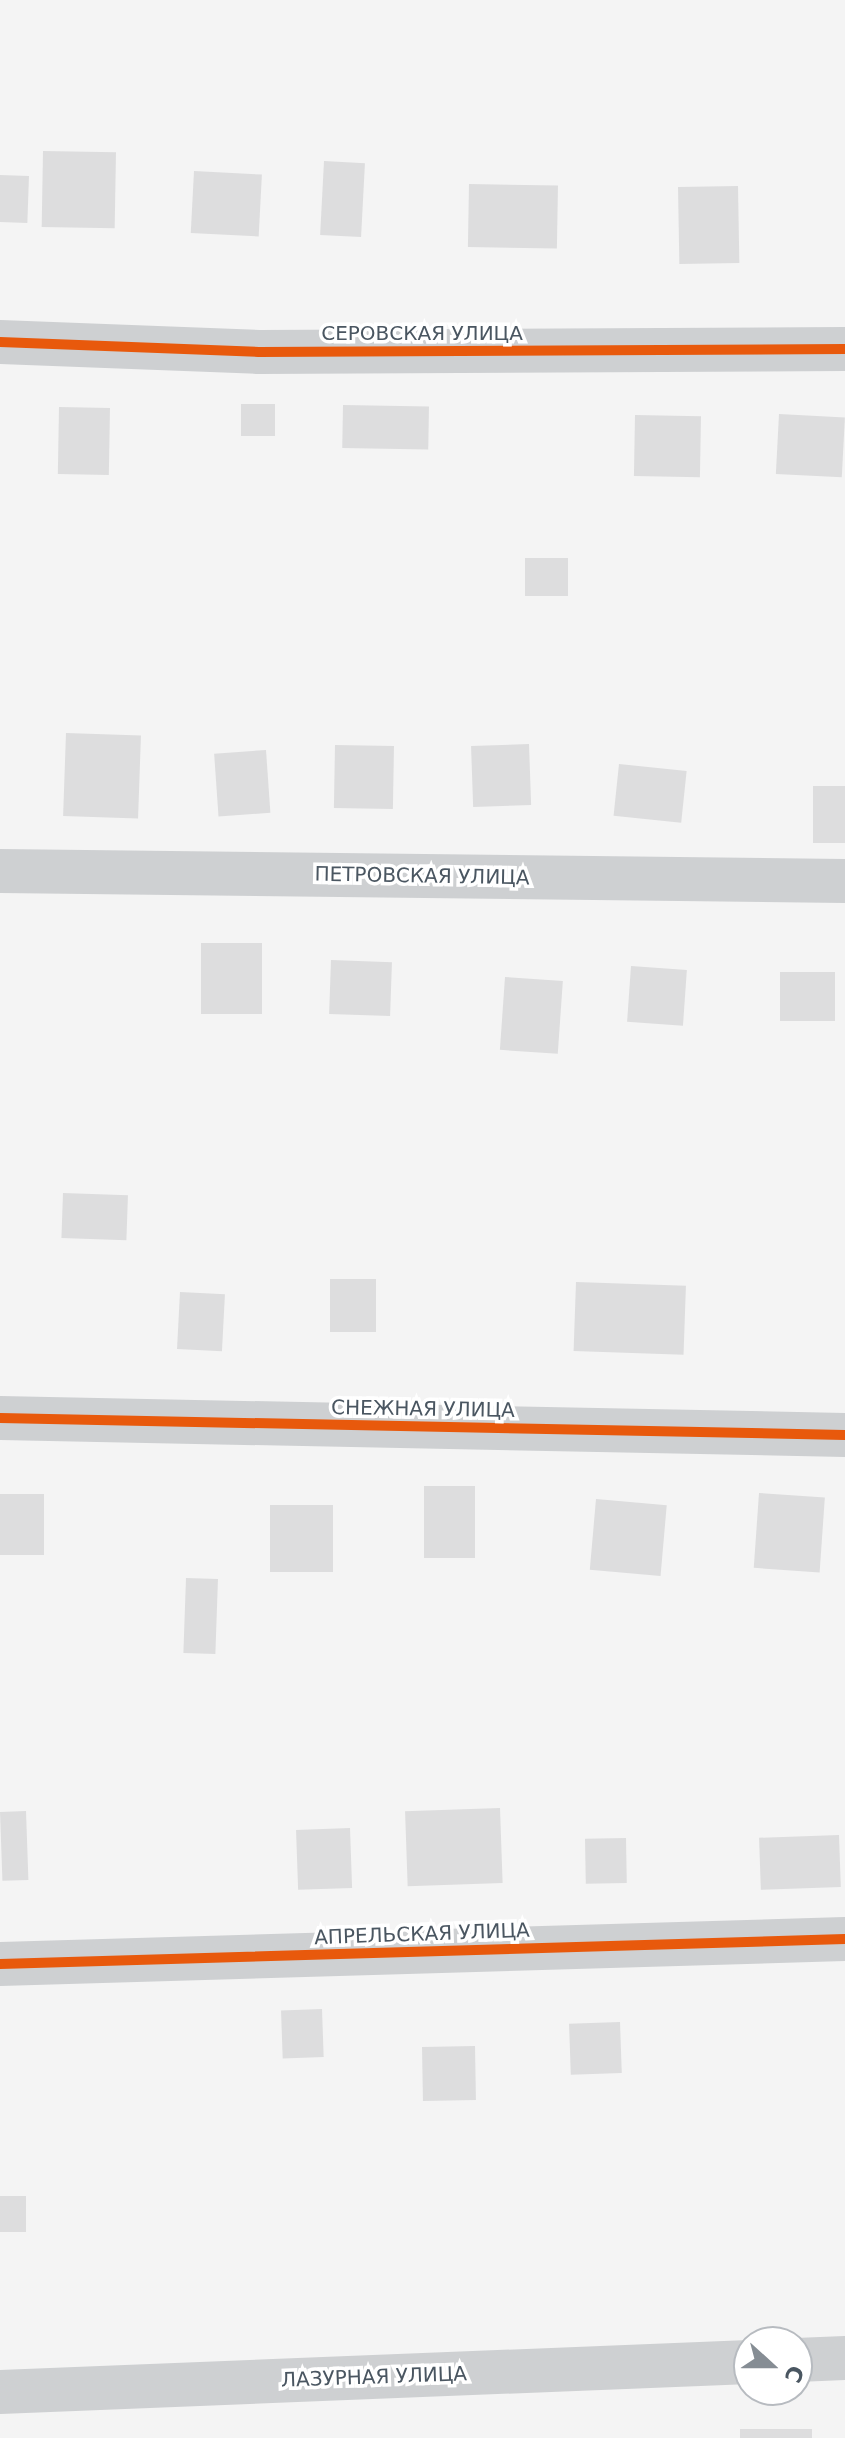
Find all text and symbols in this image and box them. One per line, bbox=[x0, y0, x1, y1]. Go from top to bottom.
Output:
street label: СЕРОВСКАЯ УЛИЦА bbox=[321, 321, 523, 345]
street label: ПЕТРОВСКАЯ УЛИЦА bbox=[314, 862, 530, 890]
street label: СНЕЖНАЯ УЛИЦА bbox=[331, 1395, 515, 1423]
street label: АПРЕЛЬСКАЯ УЛИЦА bbox=[314, 1918, 530, 1950]
north arrow bbox=[733, 2326, 813, 2406]
street label: ЛАЗУРНАЯ УЛИЦА bbox=[281, 2362, 467, 2392]
text: С bbox=[779, 2362, 809, 2386]

